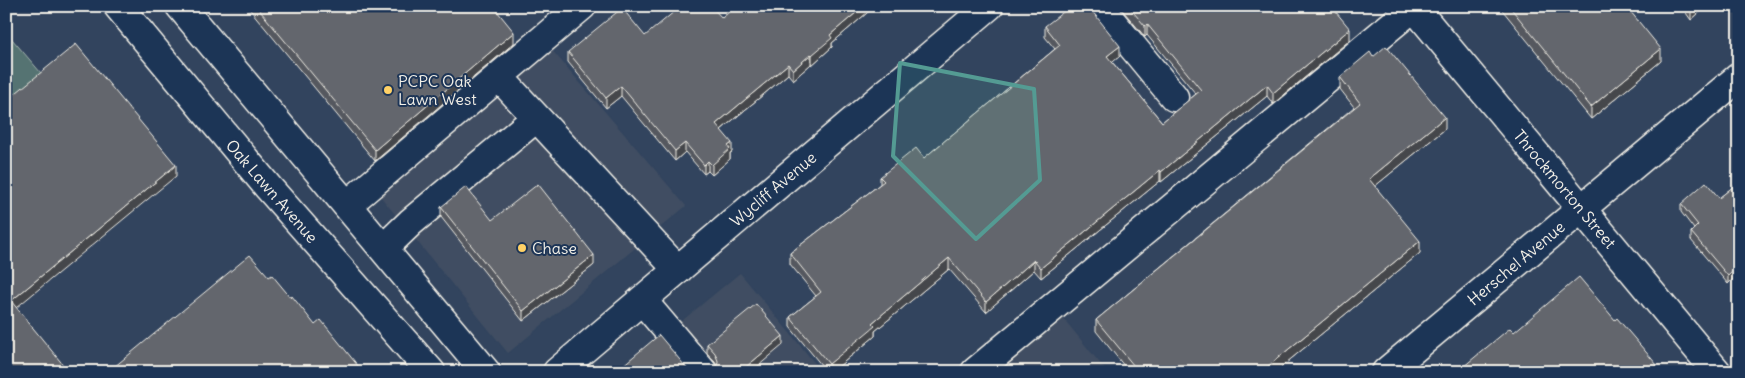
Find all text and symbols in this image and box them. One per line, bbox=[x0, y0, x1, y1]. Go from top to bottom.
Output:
place label: PCPC Oak Lawn West bbox=[398, 71, 477, 109]
marker: PCPC Oak Lawn West bbox=[382, 84, 394, 96]
street label: Throckmorton Street bbox=[1509, 126, 1621, 253]
street label: Oak Lawn Avenue bbox=[222, 135, 322, 247]
street label: Wycliff Avenue bbox=[726, 147, 820, 231]
street label: Herschel Avenue bbox=[1463, 217, 1569, 309]
place label: Chase bbox=[532, 238, 577, 258]
marker: Chase bbox=[516, 242, 528, 254]

